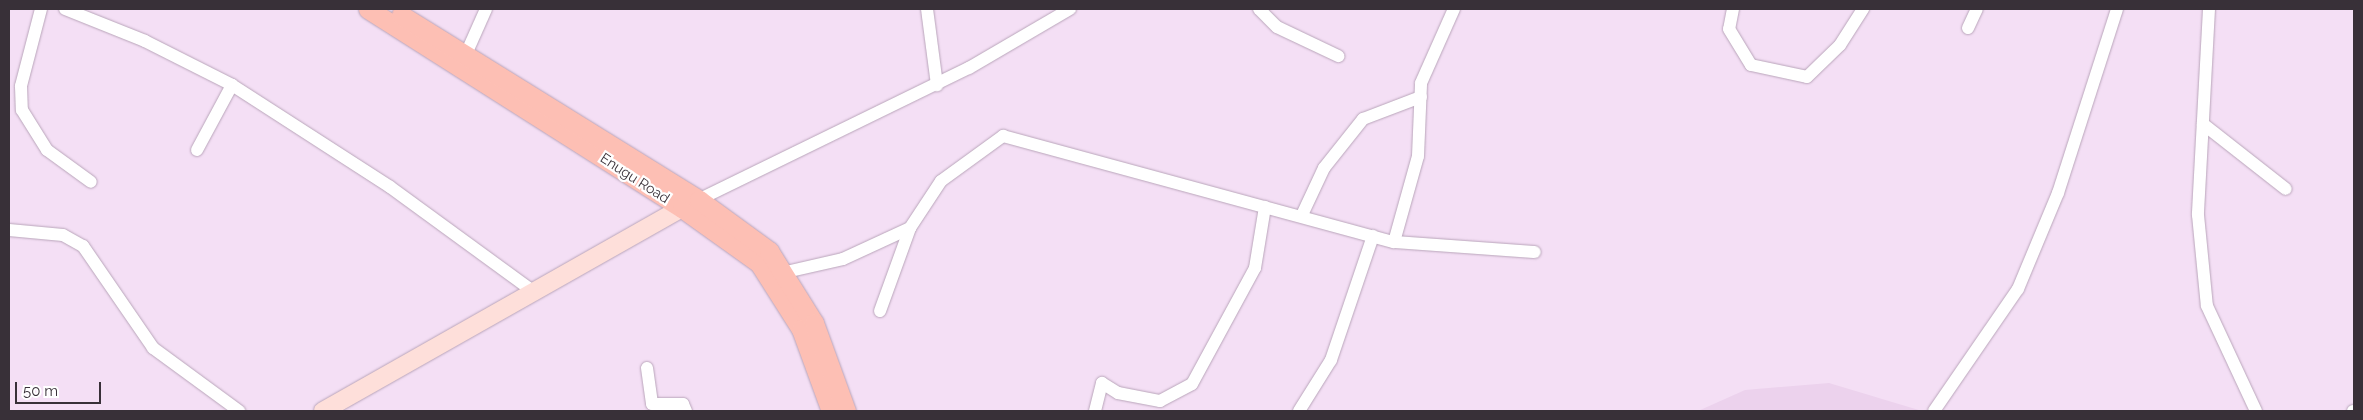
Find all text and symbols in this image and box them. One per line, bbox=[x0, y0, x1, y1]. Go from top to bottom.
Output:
street label: Enugu Road bbox=[597, 149, 673, 207]
scale bar bbox=[18, 372, 104, 404]
text: 50 m bbox=[23, 382, 58, 400]

